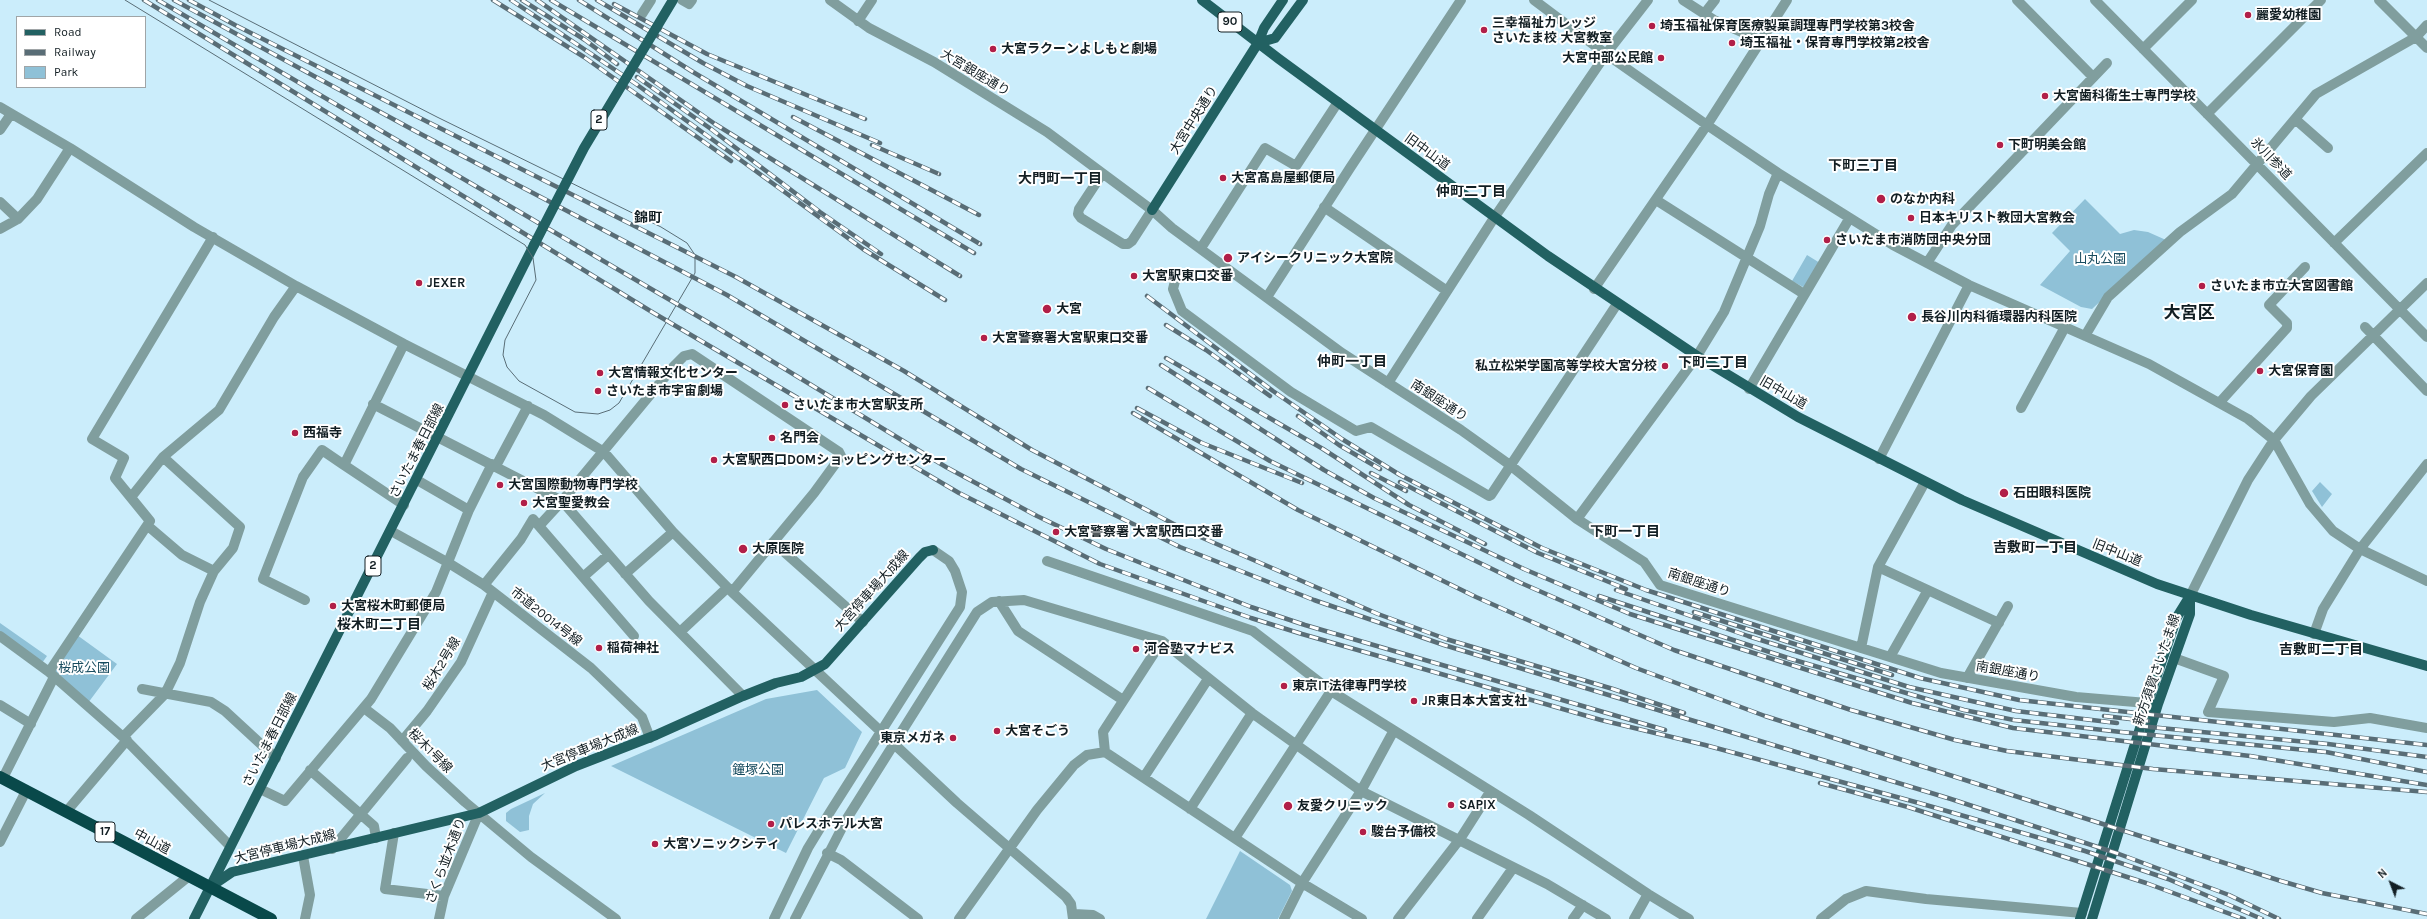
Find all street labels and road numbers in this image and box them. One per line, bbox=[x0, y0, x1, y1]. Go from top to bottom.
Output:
road number: 90 bbox=[1218, 12, 1242, 32]
street label: 大宮銀座通り bbox=[938, 46, 1012, 100]
street label: 大宮中央通り bbox=[1167, 83, 1221, 157]
road number: 2 bbox=[591, 110, 607, 130]
street label: 旧中山道 bbox=[1401, 130, 1453, 174]
street label: 氷川参道 bbox=[2247, 135, 2295, 183]
street label: 旧中山道 bbox=[1757, 373, 1809, 413]
street label: 南銀座通り bbox=[1407, 377, 1471, 425]
street label: さいたま春日部線 bbox=[386, 401, 448, 501]
street label: 旧中山道 bbox=[2090, 536, 2144, 570]
street label: 大宮停車場大成線 bbox=[831, 547, 913, 635]
road number: 2 bbox=[365, 556, 381, 576]
street label: 南銀座通り bbox=[1666, 566, 1732, 600]
street label: 市道20014号線 bbox=[507, 584, 585, 650]
street label: 新方須賀さいたま線 bbox=[2131, 612, 2183, 728]
street label: 桜木2号線 bbox=[420, 634, 464, 694]
street label: 南銀座通り bbox=[1975, 659, 2041, 685]
street label: さいたま春日部線 bbox=[239, 690, 301, 790]
street label: 大宮停車場大成線 bbox=[539, 721, 641, 775]
street label: 桜木1号線 bbox=[405, 726, 455, 776]
street label: さくら並木通り bbox=[422, 816, 470, 906]
road number: 17 bbox=[95, 822, 115, 842]
street label: 中山道 bbox=[131, 826, 173, 858]
street label: 大宮停車場大成線 bbox=[233, 827, 337, 867]

